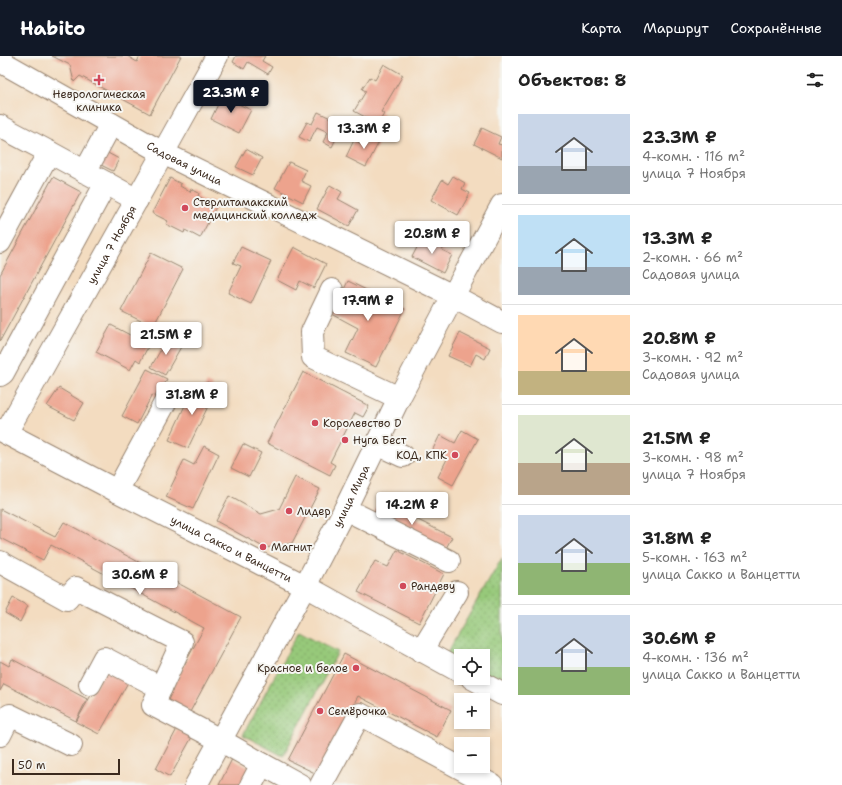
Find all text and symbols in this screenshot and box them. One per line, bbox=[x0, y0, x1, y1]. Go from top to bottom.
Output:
text: Habito bbox=[20, 16, 85, 41]
text: Карта bbox=[581, 19, 621, 37]
text: Маршрут bbox=[643, 19, 709, 37]
text: Сохранённые bbox=[731, 19, 822, 37]
text: Объектов: 8 bbox=[518, 69, 627, 91]
icon: filters bbox=[804, 69, 826, 91]
marker: Неврологическая клиника bbox=[93, 74, 105, 86]
pin: 23.3M ₽ bbox=[194, 80, 268, 114]
text: 23.3M ₽ bbox=[202, 84, 260, 101]
place label: Неврологическая клиника bbox=[53, 87, 145, 115]
pin: 13.3M ₽ bbox=[327, 116, 401, 150]
text: 13.3M ₽ bbox=[337, 120, 391, 137]
text: 23.3M ₽ bbox=[642, 126, 717, 148]
icon: home bbox=[550, 130, 598, 178]
street label: Садовая улица bbox=[144, 138, 225, 189]
text: 4-комн. · 116 m² bbox=[642, 148, 745, 165]
text: улица 7 Ноября bbox=[642, 165, 746, 182]
place label: Стерлитамакский медицинский колледж bbox=[193, 195, 317, 223]
street label: улица 7 Ноября bbox=[84, 203, 140, 287]
marker: Стерлитамакский медицинский колледж bbox=[180, 203, 190, 213]
pin: 20.8M ₽ bbox=[395, 221, 469, 255]
text: 20.8M ₽ bbox=[404, 225, 460, 242]
text: 13.3M ₽ bbox=[642, 227, 713, 249]
icon: home bbox=[550, 231, 598, 279]
text: 2-комн. · 66 m² bbox=[642, 249, 743, 266]
text: Садовая улица bbox=[642, 266, 740, 283]
pin: 17.9M ₽ bbox=[331, 288, 405, 322]
text: 17.9M ₽ bbox=[342, 292, 394, 309]
pin: 21.5M ₽ bbox=[129, 322, 203, 356]
text: 21.5M ₽ bbox=[140, 326, 192, 343]
text: 20.8M ₽ bbox=[642, 327, 716, 349]
icon: home bbox=[550, 331, 598, 379]
text: 3-комн. · 92 m² bbox=[642, 349, 743, 366]
text: Садовая улица bbox=[642, 366, 740, 383]
pin: 31.8M ₽ bbox=[155, 382, 229, 416]
text: 31.8M ₽ bbox=[165, 386, 219, 403]
place label: Королевство D bbox=[323, 416, 401, 431]
marker: Королевство D bbox=[310, 418, 320, 428]
text: 21.5M ₽ bbox=[642, 427, 711, 449]
icon: home bbox=[550, 431, 598, 479]
place label: Нуга Бест bbox=[353, 433, 407, 448]
marker: Нуга Бест bbox=[340, 435, 350, 445]
place label: КОД, КПК bbox=[396, 448, 447, 463]
text: 3-комн. · 98 m² bbox=[642, 449, 744, 466]
marker: КОД, КПК bbox=[450, 450, 460, 460]
street label: улица Мира bbox=[329, 462, 373, 530]
text: улица 7 Ноября bbox=[642, 466, 746, 483]
pin: 14.2M ₽ bbox=[375, 492, 449, 526]
text: 14.2M ₽ bbox=[385, 496, 439, 513]
place label: Лидер bbox=[297, 504, 331, 519]
marker: Лидер bbox=[284, 506, 294, 516]
street label: улица Сакко и Ванцетти bbox=[168, 512, 295, 586]
text: 31.8M ₽ bbox=[642, 527, 712, 549]
icon: home bbox=[550, 531, 598, 579]
place label: Магнит bbox=[271, 540, 312, 555]
marker: Магнит bbox=[258, 542, 268, 552]
text: 5-комн. · 163 m² bbox=[642, 549, 747, 566]
pin: 30.6M ₽ bbox=[103, 562, 177, 596]
text: 30.6M ₽ bbox=[112, 566, 168, 583]
text: улица Сакко и Ванцетти bbox=[642, 566, 800, 583]
place label: Рандеву bbox=[411, 579, 455, 594]
marker: Рандеву bbox=[398, 581, 408, 591]
text: 30.6M ₽ bbox=[642, 627, 716, 649]
icon: home bbox=[550, 631, 598, 679]
map controls bbox=[454, 649, 490, 773]
button: locate bbox=[454, 649, 490, 685]
text: 4-комн. · 136 m² bbox=[642, 649, 749, 666]
place label: Красное и белое bbox=[257, 661, 348, 676]
marker: Красное и белое bbox=[351, 663, 361, 673]
text: улица Сакко и Ванцетти bbox=[642, 666, 800, 683]
button: + bbox=[454, 693, 490, 729]
place label: Семёрочка bbox=[328, 704, 387, 719]
marker: Семёрочка bbox=[315, 706, 325, 716]
button: − bbox=[454, 737, 490, 773]
scale bar bbox=[12, 757, 120, 776]
text: 50 m bbox=[18, 758, 46, 773]

